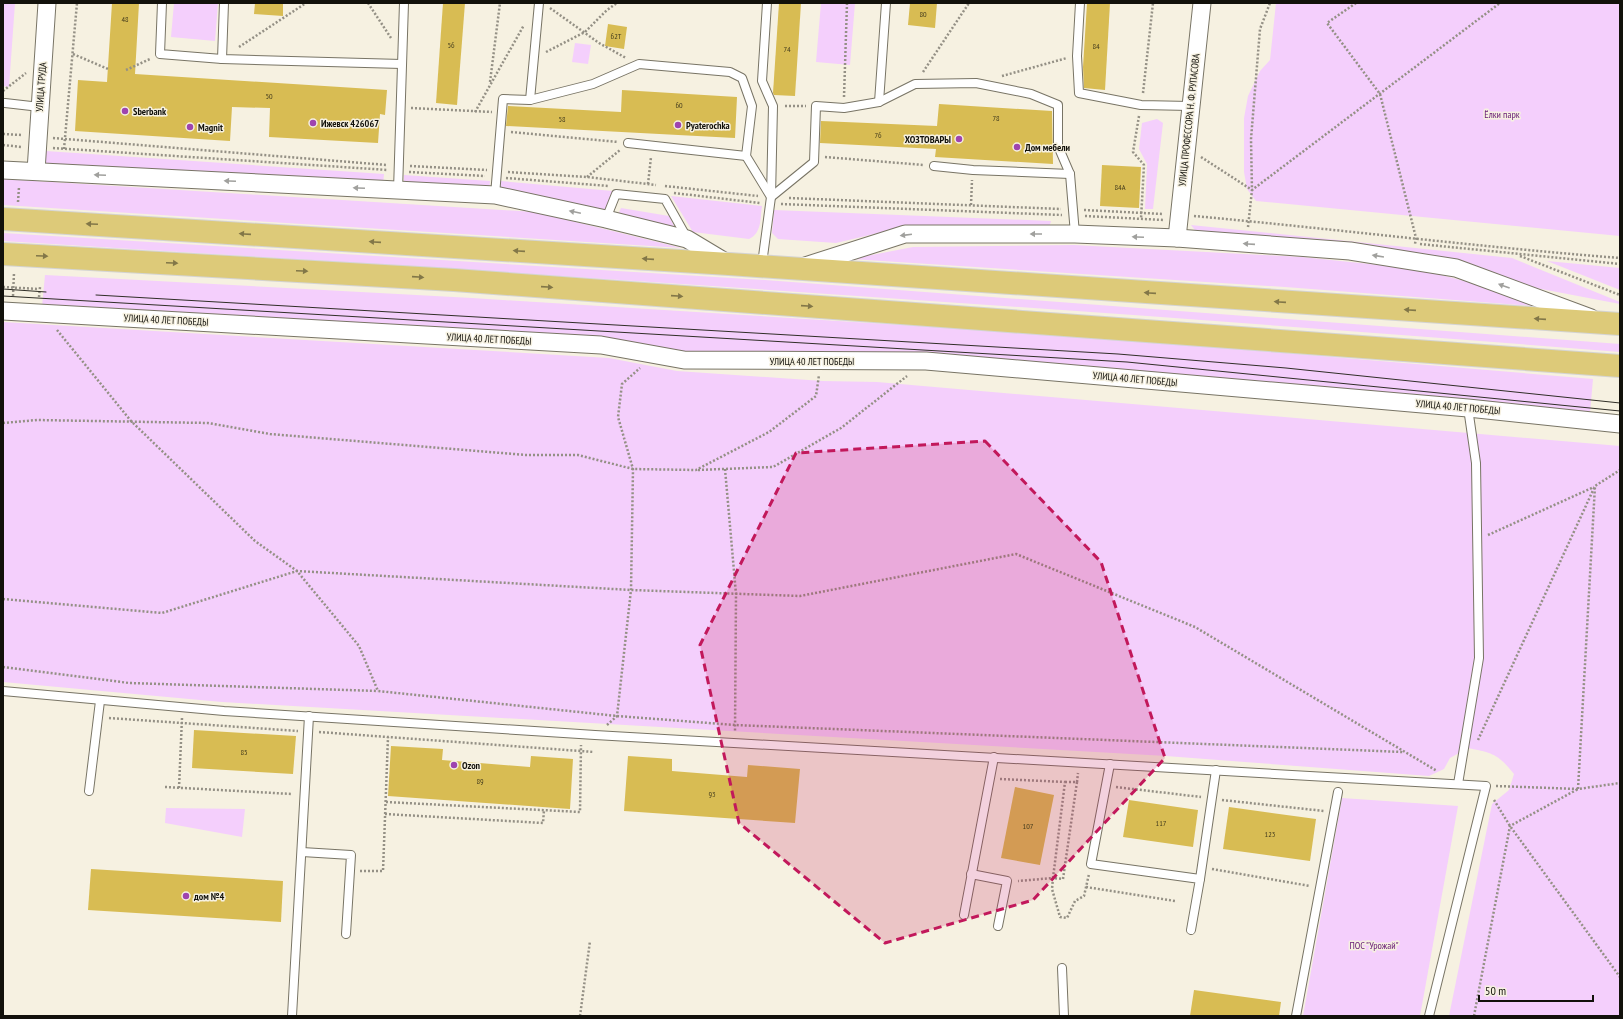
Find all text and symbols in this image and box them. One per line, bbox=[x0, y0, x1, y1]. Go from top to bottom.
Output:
house number: 80 bbox=[919, 9, 927, 19]
house number: 48 bbox=[121, 14, 129, 24]
house number: 62Т bbox=[611, 31, 622, 41]
house number: 56 bbox=[447, 40, 455, 50]
house number: 84 bbox=[1092, 41, 1100, 51]
house number: 74 bbox=[783, 44, 791, 54]
street label: УЛИЦА ПРОФЕССОРА Н. Ф. РУПАСОВА bbox=[1176, 53, 1202, 187]
street label: УЛИЦА ТРУДА bbox=[33, 61, 49, 112]
house number: 50 bbox=[265, 91, 273, 101]
house number: 60 bbox=[675, 100, 683, 110]
place label: Sberbank bbox=[133, 105, 167, 118]
marker: Sberbank bbox=[120, 106, 130, 116]
park label: Ёлки парк bbox=[1484, 108, 1520, 121]
house number: 78 bbox=[992, 113, 1000, 123]
house number: 58 bbox=[558, 114, 566, 124]
place label: Ижевск 426067 bbox=[321, 117, 379, 130]
marker: Ижевск 426067 bbox=[308, 118, 318, 128]
place label: Pyaterochka bbox=[686, 119, 730, 132]
marker: Pyaterochka bbox=[673, 120, 683, 130]
place label: Magnit bbox=[198, 121, 223, 134]
marker: Magnit bbox=[185, 122, 195, 132]
house number: 76 bbox=[874, 130, 882, 140]
place label: ХОЗТОВАРЫ bbox=[905, 133, 951, 146]
marker: ХОЗТОВАРЫ bbox=[954, 134, 964, 144]
place label: Дом мебели bbox=[1025, 141, 1071, 154]
marker: Дом мебели bbox=[1012, 142, 1022, 152]
one-way arrow bbox=[94, 171, 106, 178]
one-way arrow bbox=[224, 178, 236, 185]
house number: 84А bbox=[1115, 182, 1126, 192]
one-way arrow bbox=[352, 185, 365, 191]
one-way arrow bbox=[568, 209, 581, 215]
one-way arrow bbox=[86, 221, 98, 228]
one-way arrow bbox=[239, 230, 251, 237]
one-way arrow bbox=[1029, 231, 1042, 237]
one-way arrow bbox=[900, 232, 912, 238]
one-way arrow bbox=[1132, 233, 1144, 240]
one-way arrow bbox=[369, 239, 381, 246]
one-way arrow bbox=[1243, 240, 1255, 247]
one-way arrow bbox=[513, 248, 525, 255]
one-way arrow bbox=[36, 252, 48, 259]
one-way arrow bbox=[1372, 253, 1384, 259]
one-way arrow bbox=[642, 256, 654, 263]
one-way arrow bbox=[166, 260, 178, 267]
one-way arrow bbox=[295, 267, 308, 274]
one-way arrow bbox=[412, 274, 424, 281]
one-way arrow bbox=[1498, 282, 1510, 288]
one-way arrow bbox=[541, 283, 553, 290]
one-way arrow bbox=[1144, 290, 1156, 297]
one-way arrow bbox=[671, 293, 683, 300]
one-way arrow bbox=[1274, 298, 1286, 305]
one-way arrow bbox=[801, 302, 813, 309]
one-way arrow bbox=[1404, 307, 1416, 314]
street label: УЛИЦА 40 ЛЕТ ПОБЕДЫ bbox=[123, 311, 209, 329]
one-way arrow bbox=[1534, 315, 1546, 322]
street label: УЛИЦА 40 ЛЕТ ПОБЕДЫ bbox=[446, 330, 532, 348]
street label: УЛИЦА 40 ЛЕТ ПОБЕДЫ bbox=[770, 355, 854, 368]
street label: УЛИЦА 40 ЛЕТ ПОБЕДЫ bbox=[1092, 369, 1178, 389]
street label: УЛИЦА 40 ЛЕТ ПОБЕДЫ bbox=[1415, 397, 1501, 417]
house number: 85 bbox=[240, 747, 248, 757]
place label: Ozon bbox=[462, 759, 481, 772]
marker: Ozon bbox=[449, 760, 459, 770]
house number: 89 bbox=[476, 776, 484, 786]
house number: 93 bbox=[708, 789, 716, 799]
house number: 117 bbox=[1156, 818, 1167, 828]
house number: 107 bbox=[1023, 821, 1034, 831]
house number: 123 bbox=[1265, 829, 1276, 839]
place label: дом №4 bbox=[193, 890, 224, 903]
marker: дом №4 bbox=[181, 891, 191, 901]
park label: ПОС "Урожай" bbox=[1350, 939, 1399, 952]
scale bar bbox=[1479, 977, 1593, 1003]
text: 50 m bbox=[1485, 983, 1506, 998]

